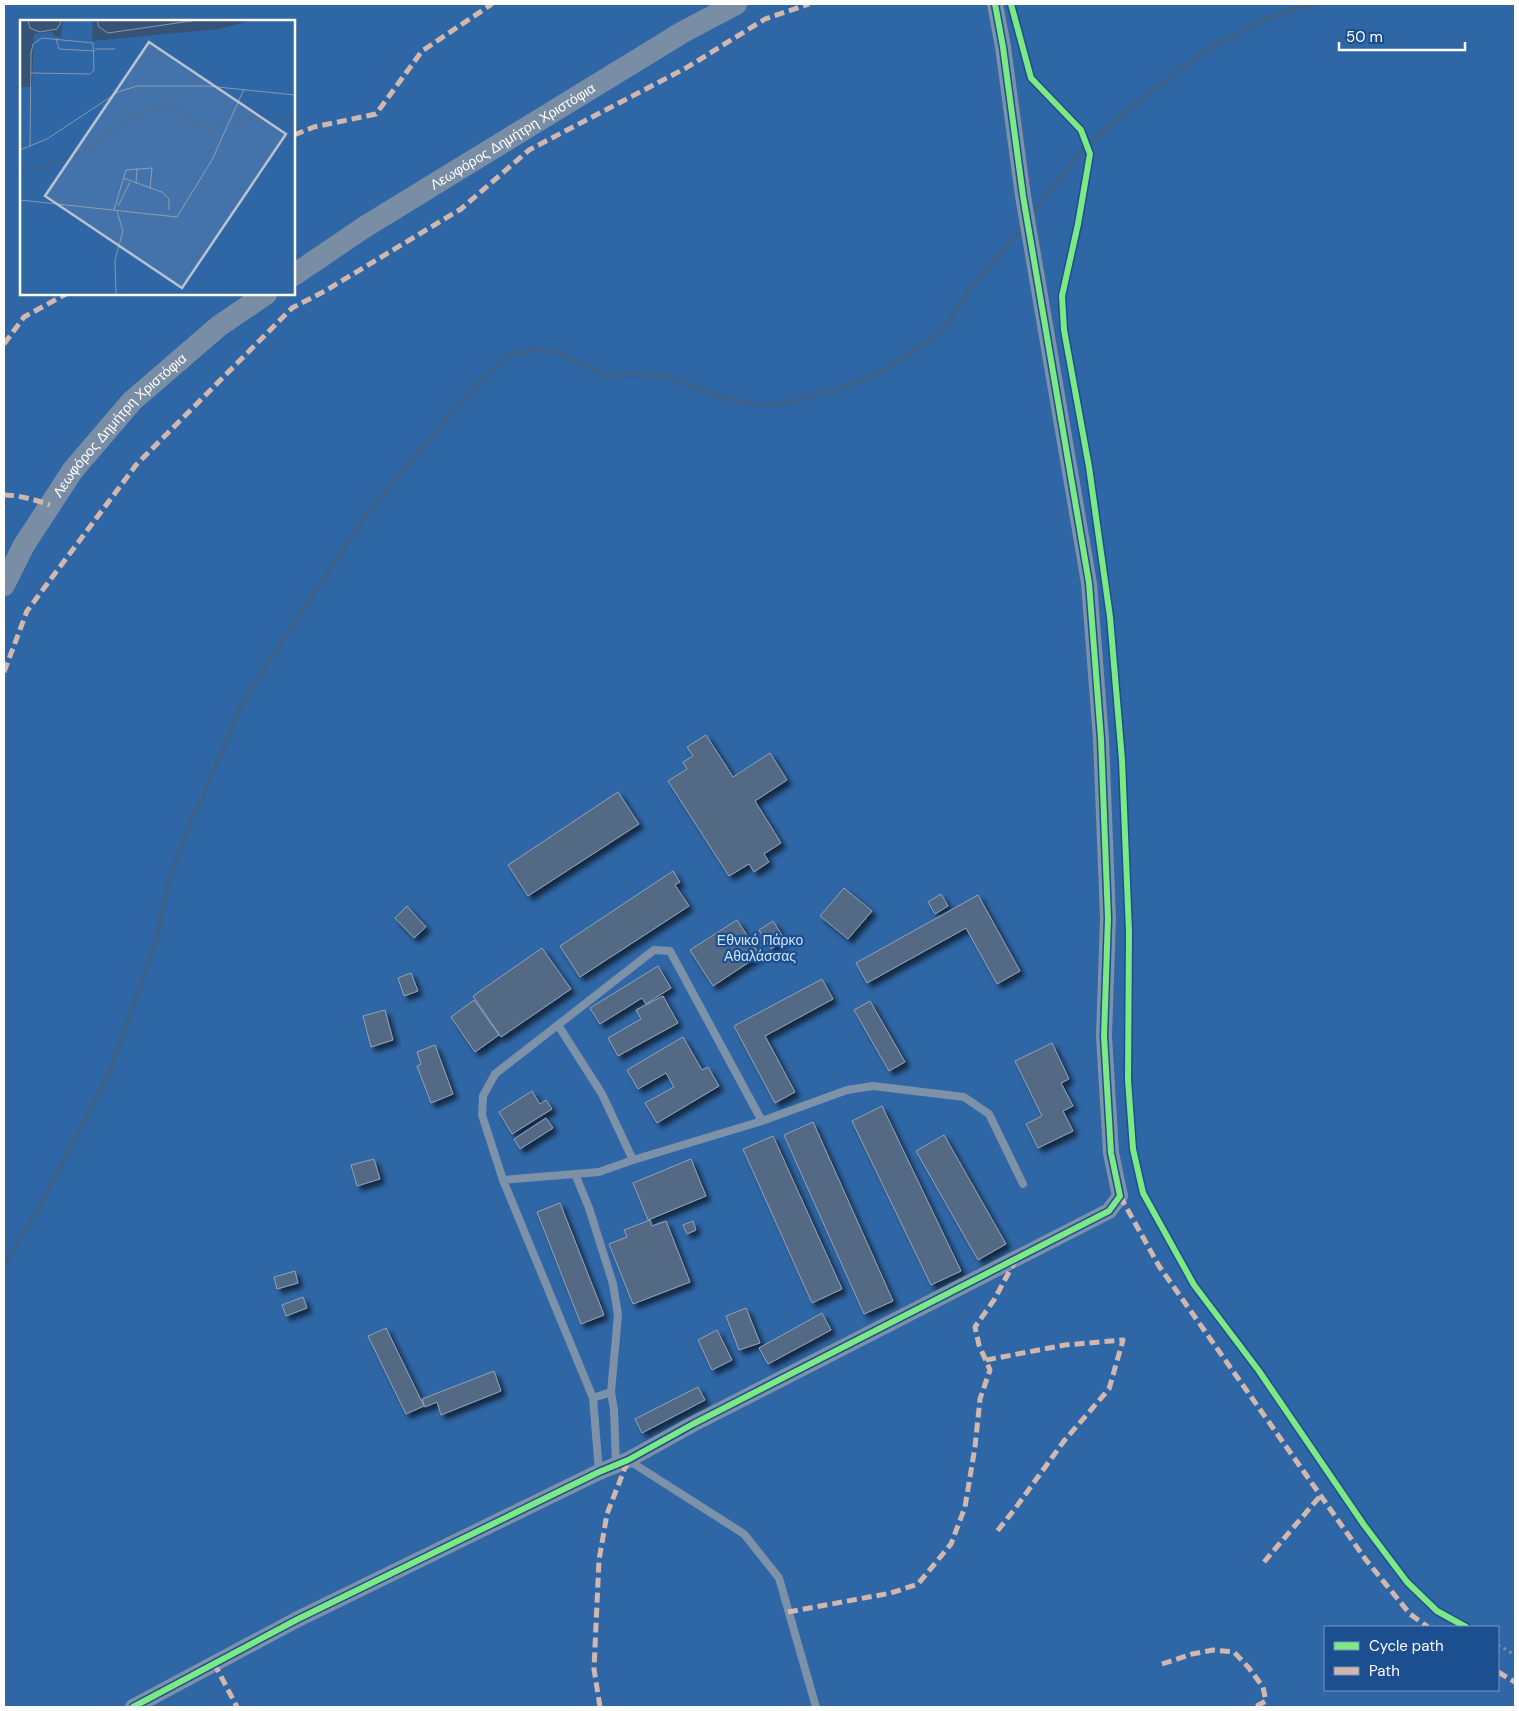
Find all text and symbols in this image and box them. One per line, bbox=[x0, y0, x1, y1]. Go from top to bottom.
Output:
inset map bbox=[20, 20, 295, 295]
scale bar bbox=[1339, 20, 1465, 52]
text: 50 m bbox=[1346, 27, 1383, 47]
street label: Λεωφόρος Δημήτρη Χριστόφια bbox=[427, 79, 599, 194]
street label: Λεωφόρος Δημήτρη Χριστόφια bbox=[49, 349, 190, 500]
park label: Εθνικό Πάρκο Αθαλάσσας bbox=[717, 931, 803, 965]
legend bbox=[1324, 1626, 1499, 1691]
text: Cycle path bbox=[1369, 1636, 1444, 1656]
text: Path bbox=[1369, 1661, 1400, 1681]

